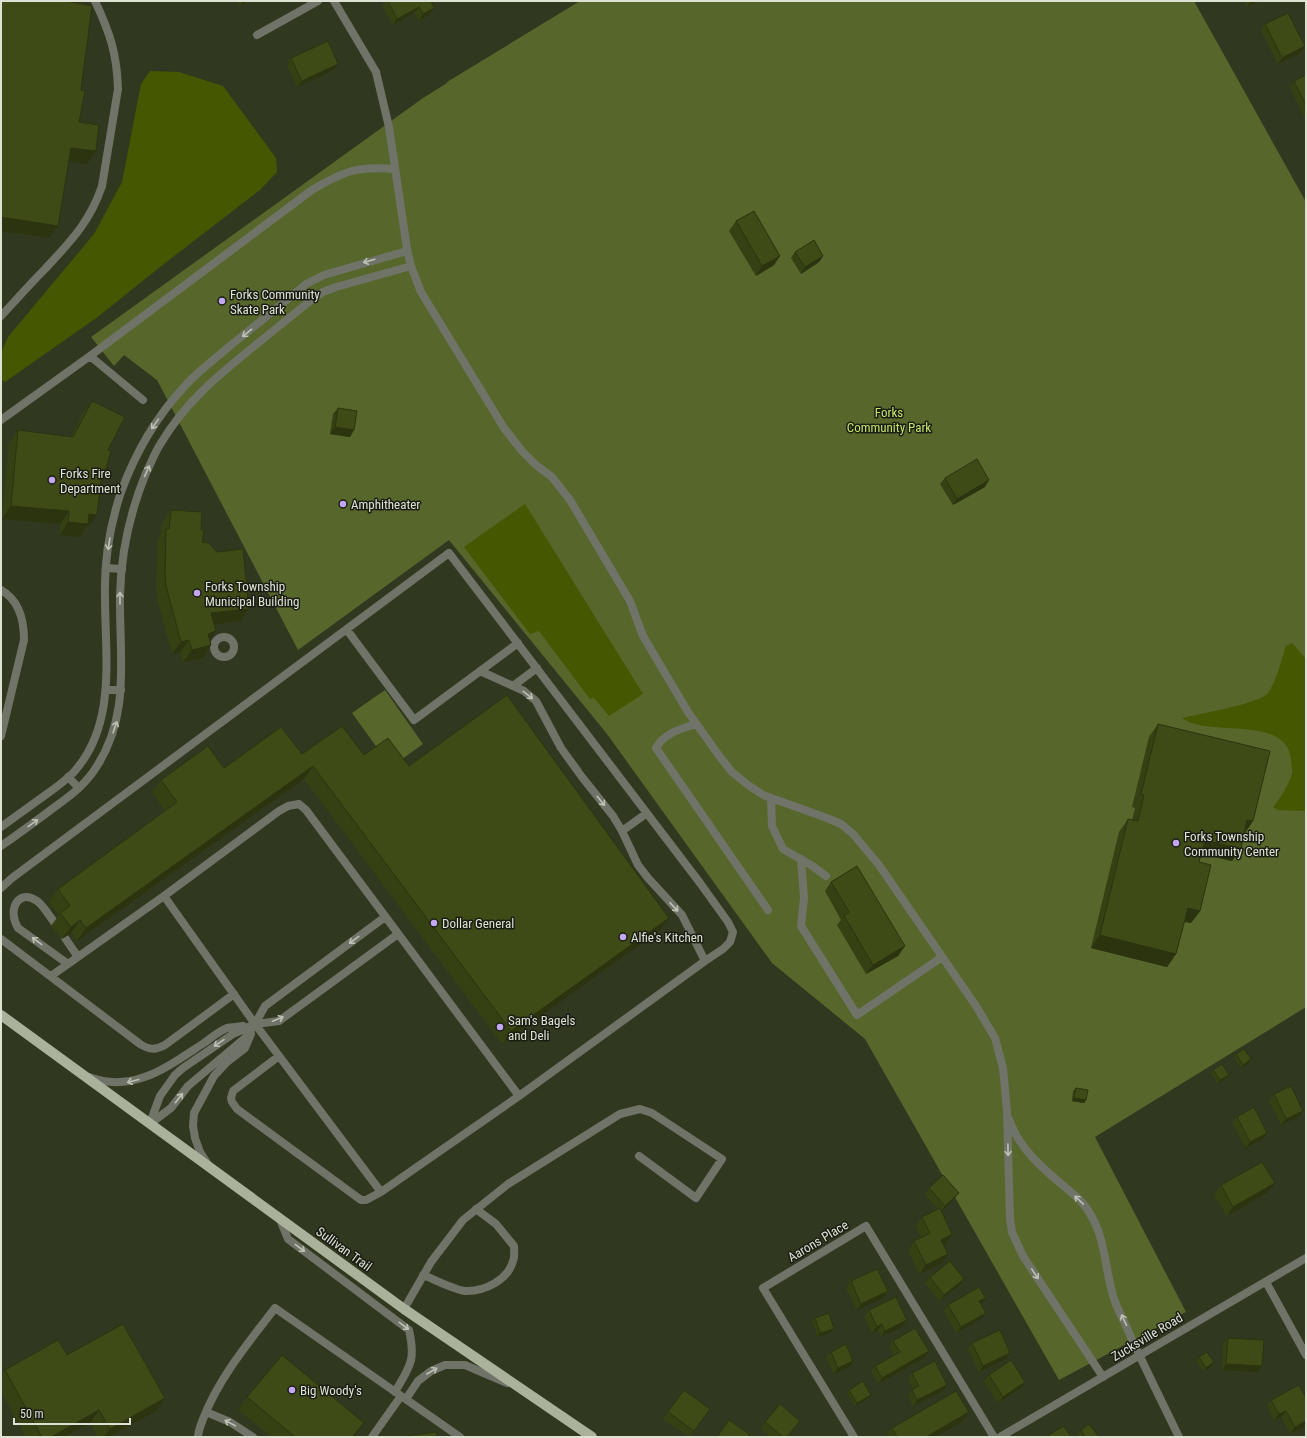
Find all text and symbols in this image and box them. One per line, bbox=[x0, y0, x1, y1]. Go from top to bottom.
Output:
one-way arrow bbox=[363, 258, 376, 265]
place label: Forks Community Skate Park bbox=[230, 287, 320, 317]
marker: Forks Community Skate Park bbox=[217, 296, 227, 306]
one-way arrow bbox=[242, 328, 252, 337]
park label: Forks Community Park bbox=[847, 405, 931, 435]
one-way arrow bbox=[151, 418, 159, 429]
place label: Forks Fire Department bbox=[60, 466, 120, 496]
one-way arrow bbox=[144, 466, 151, 478]
marker: Forks Fire Department bbox=[47, 475, 57, 485]
place label: Amphitheater bbox=[351, 497, 420, 512]
marker: Amphitheater bbox=[338, 499, 348, 509]
one-way arrow bbox=[105, 537, 113, 550]
place label: Forks Township Municipal Building bbox=[205, 579, 299, 609]
marker: Forks Township Municipal Building bbox=[192, 588, 202, 598]
one-way arrow bbox=[116, 592, 124, 605]
one-way arrow bbox=[522, 690, 533, 699]
one-way arrow bbox=[111, 721, 119, 733]
one-way arrow bbox=[597, 795, 606, 806]
one-way arrow bbox=[27, 819, 38, 827]
place label: Forks Township Community Center bbox=[1184, 829, 1279, 859]
marker: Forks Township Community Center bbox=[1171, 838, 1181, 848]
one-way arrow bbox=[670, 902, 679, 912]
place label: Dollar General bbox=[442, 916, 514, 931]
marker: Dollar General bbox=[429, 918, 439, 928]
place label: Alfie's Kitchen bbox=[631, 930, 703, 945]
marker: Alfie's Kitchen bbox=[618, 932, 628, 942]
one-way arrow bbox=[348, 936, 359, 944]
one-way arrow bbox=[31, 937, 42, 945]
place label: Sam's Bagels and Deli bbox=[508, 1013, 576, 1043]
one-way arrow bbox=[272, 1015, 284, 1023]
marker: Sam's Bagels and Deli bbox=[495, 1022, 505, 1032]
one-way arrow bbox=[214, 1039, 225, 1047]
one-way arrow bbox=[126, 1078, 139, 1085]
one-way arrow bbox=[175, 1092, 184, 1103]
one-way arrow bbox=[1004, 1143, 1012, 1156]
one-way arrow bbox=[1074, 1195, 1084, 1204]
street label: Aarons Place bbox=[785, 1217, 851, 1265]
street label: Sullivan Trail bbox=[313, 1224, 375, 1274]
one-way arrow bbox=[294, 1243, 305, 1252]
one-way arrow bbox=[1031, 1268, 1039, 1279]
street label: Zucksville Road bbox=[1109, 1310, 1185, 1364]
one-way arrow bbox=[1119, 1314, 1127, 1326]
one-way arrow bbox=[398, 1322, 409, 1330]
one-way arrow bbox=[426, 1367, 438, 1375]
place label: Big Woody's bbox=[300, 1383, 362, 1398]
marker: Big Woody's bbox=[287, 1385, 297, 1395]
scale bar bbox=[14, 1400, 130, 1426]
text: 50 m bbox=[20, 1407, 44, 1421]
one-way arrow bbox=[224, 1419, 236, 1426]

